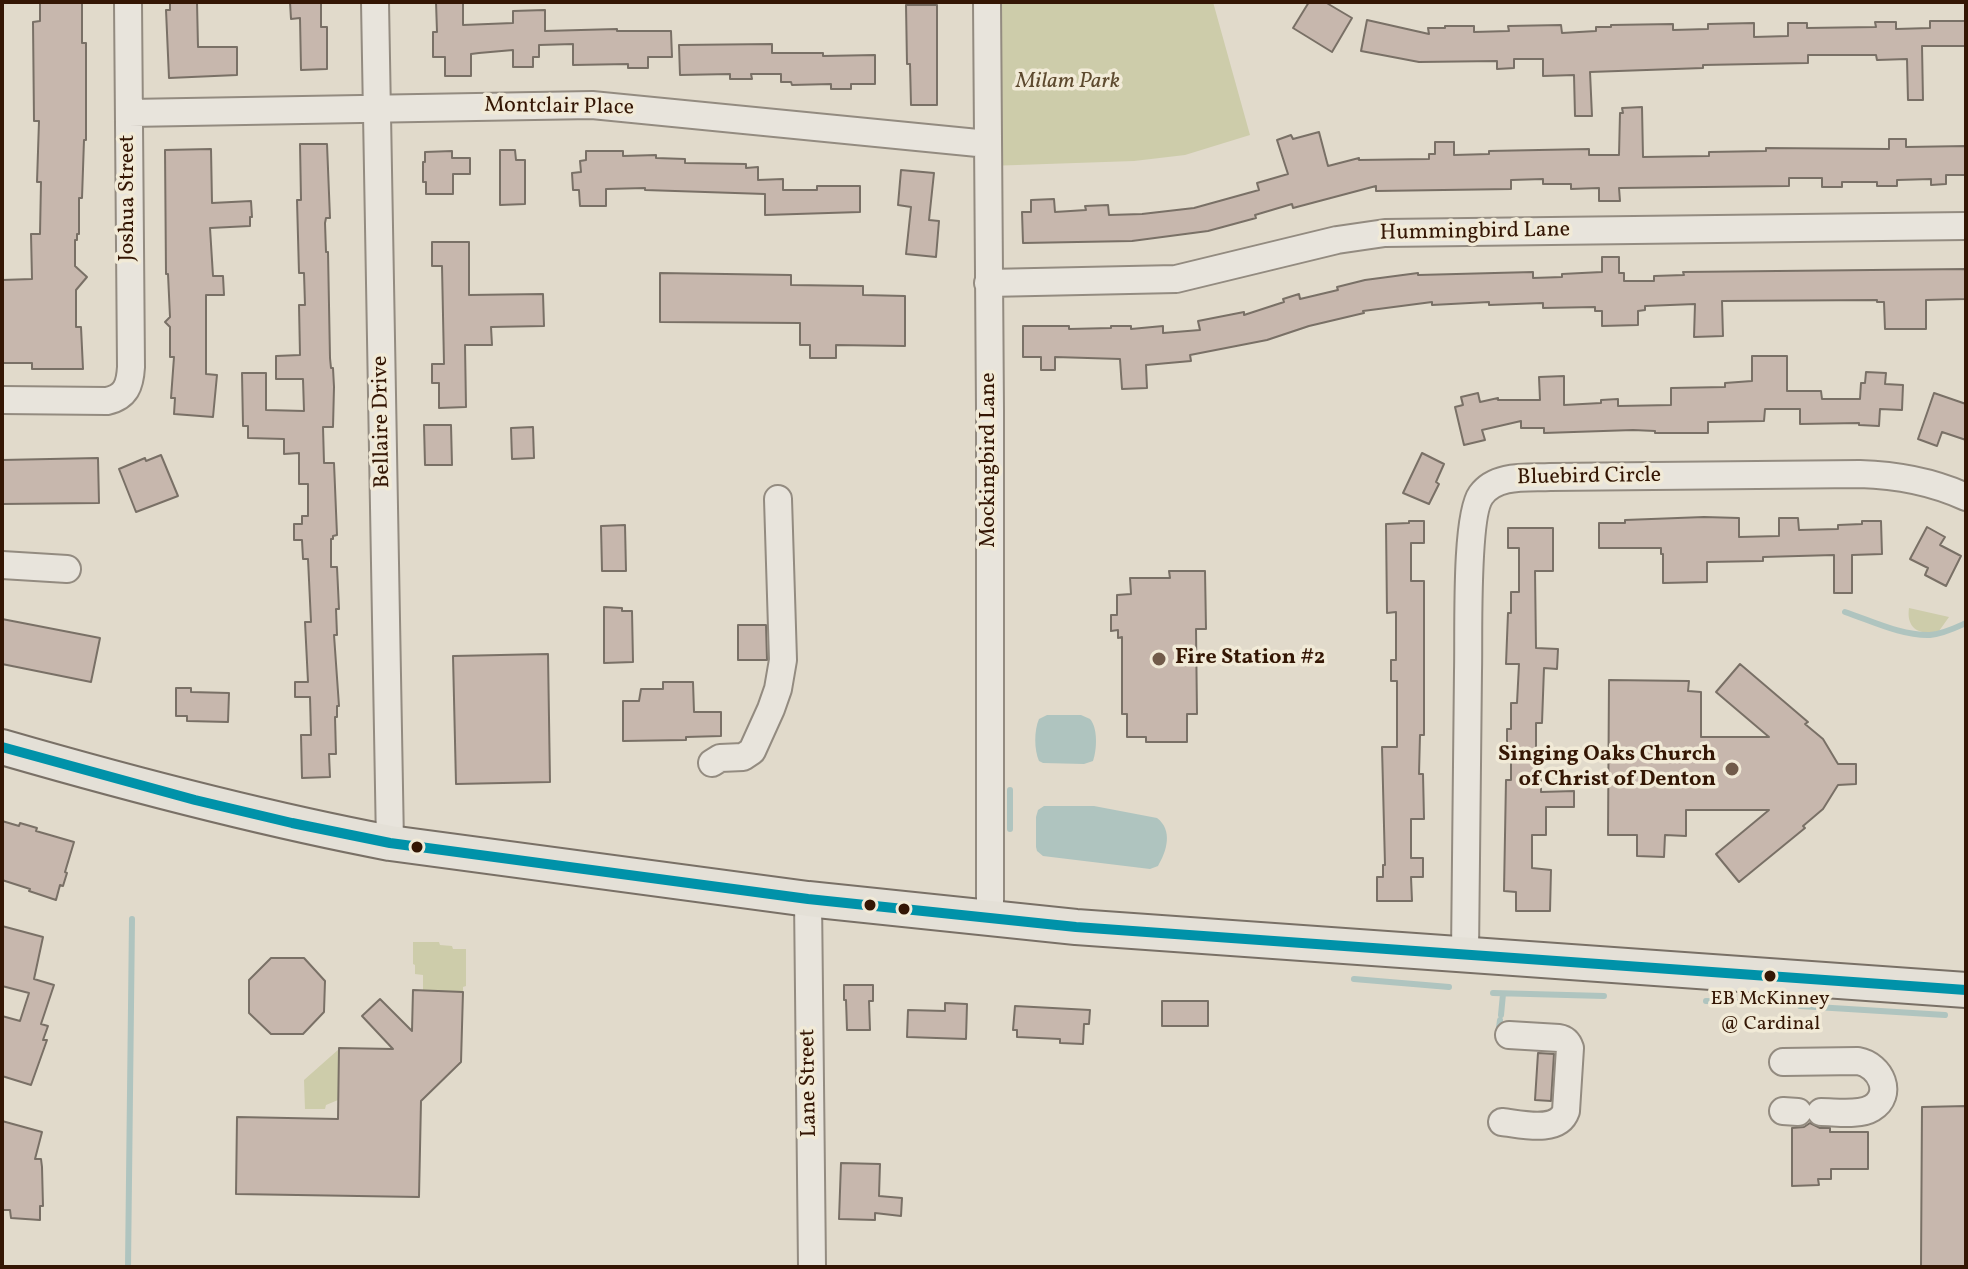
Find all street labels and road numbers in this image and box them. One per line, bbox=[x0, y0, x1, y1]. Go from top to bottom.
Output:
street label: Montclair Place bbox=[484, 93, 634, 123]
street label: Joshua Street bbox=[116, 135, 142, 261]
street label: Hummingbird Lane bbox=[1380, 218, 1570, 248]
street label: Bellaire Drive bbox=[369, 355, 397, 489]
street label: Mockingbird Lane bbox=[977, 372, 1003, 548]
street label: Bluebird Circle bbox=[1517, 464, 1661, 492]
street label: Lane Street bbox=[796, 1028, 824, 1138]

